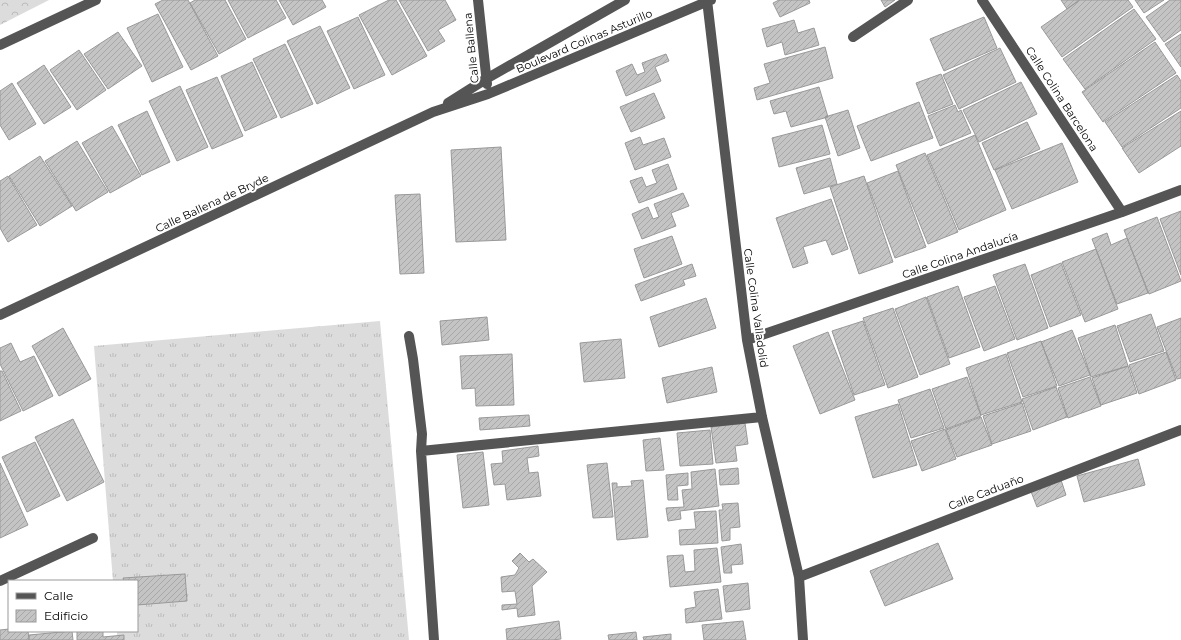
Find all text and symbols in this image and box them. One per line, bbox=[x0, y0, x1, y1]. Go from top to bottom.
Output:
street label: Boulevard Colinas Asturillo bbox=[514, 6, 654, 76]
street label: Calle Ballena bbox=[460, 12, 482, 84]
street label: Calle Colina Barcelona bbox=[1023, 44, 1101, 154]
street label: Calle Ballena de Bryde bbox=[153, 170, 271, 235]
street label: Calle Colina Andalucía bbox=[900, 229, 1020, 281]
street label: Calle Colina Valladolid bbox=[741, 247, 771, 369]
street label: Calle Caduaño bbox=[946, 471, 1026, 513]
legend bbox=[8, 580, 138, 632]
text: Calle bbox=[44, 588, 73, 603]
text: Edificio bbox=[44, 608, 88, 623]

